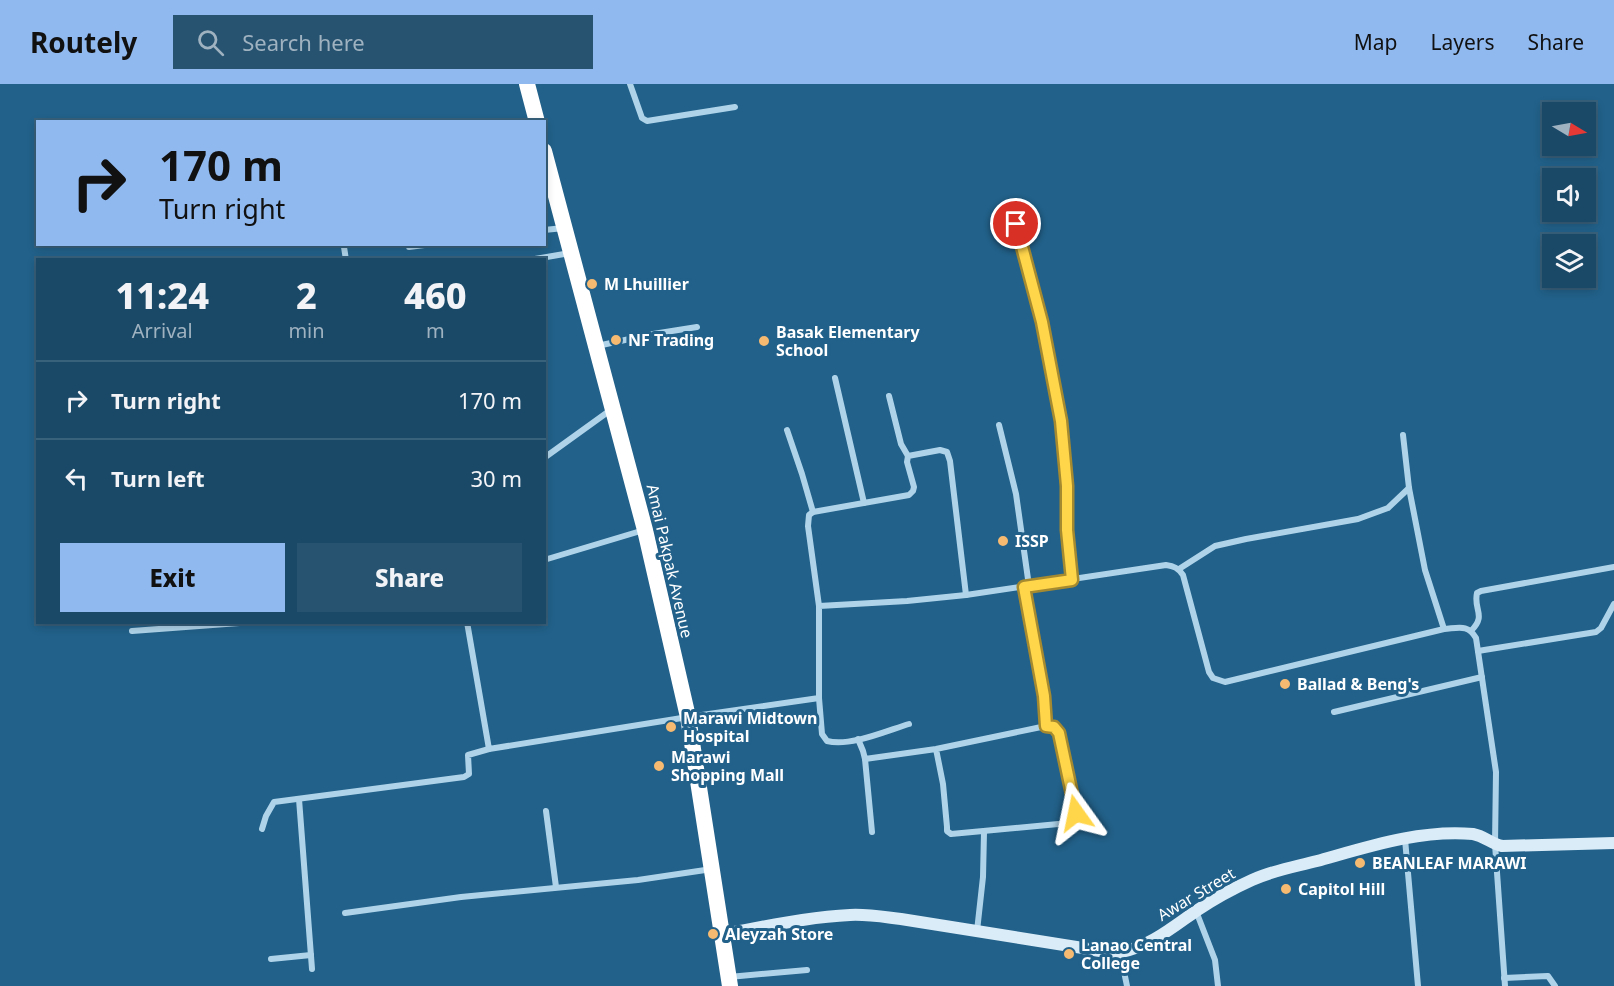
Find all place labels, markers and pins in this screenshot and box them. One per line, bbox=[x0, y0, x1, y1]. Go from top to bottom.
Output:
pin bbox=[990, 198, 1041, 249]
place label: M Lhuillier bbox=[604, 273, 689, 295]
marker: M Lhuillier bbox=[585, 277, 599, 291]
place label: Basak Elementary School bbox=[776, 321, 920, 361]
place label: NF Trading bbox=[628, 329, 714, 351]
marker: NF Trading bbox=[609, 333, 623, 347]
marker: Basak Elementary School bbox=[757, 334, 771, 348]
place label: ISSP bbox=[1015, 530, 1049, 552]
marker: ISSP bbox=[996, 534, 1010, 548]
place label: Ballad & Beng's bbox=[1297, 673, 1419, 695]
marker: Ballad & Beng's bbox=[1278, 677, 1292, 691]
place label: Marawi Midtown Hospital bbox=[683, 707, 817, 747]
marker: Marawi Midtown Hospital bbox=[664, 720, 678, 734]
place label: Marawi Shopping Mall bbox=[671, 746, 784, 786]
marker: Marawi Shopping Mall bbox=[652, 759, 666, 773]
place label: BEANLEAF MARAWI bbox=[1372, 852, 1526, 874]
marker: BEANLEAF MARAWI bbox=[1353, 856, 1367, 870]
place label: Capitol Hill bbox=[1298, 878, 1385, 900]
marker: Capitol Hill bbox=[1279, 882, 1293, 896]
place label: Aleyzah Store bbox=[725, 923, 833, 945]
marker: Aleyzah Store bbox=[706, 927, 720, 941]
place label: Lanao Central College bbox=[1081, 934, 1192, 974]
marker: Lanao Central College bbox=[1062, 947, 1076, 961]

